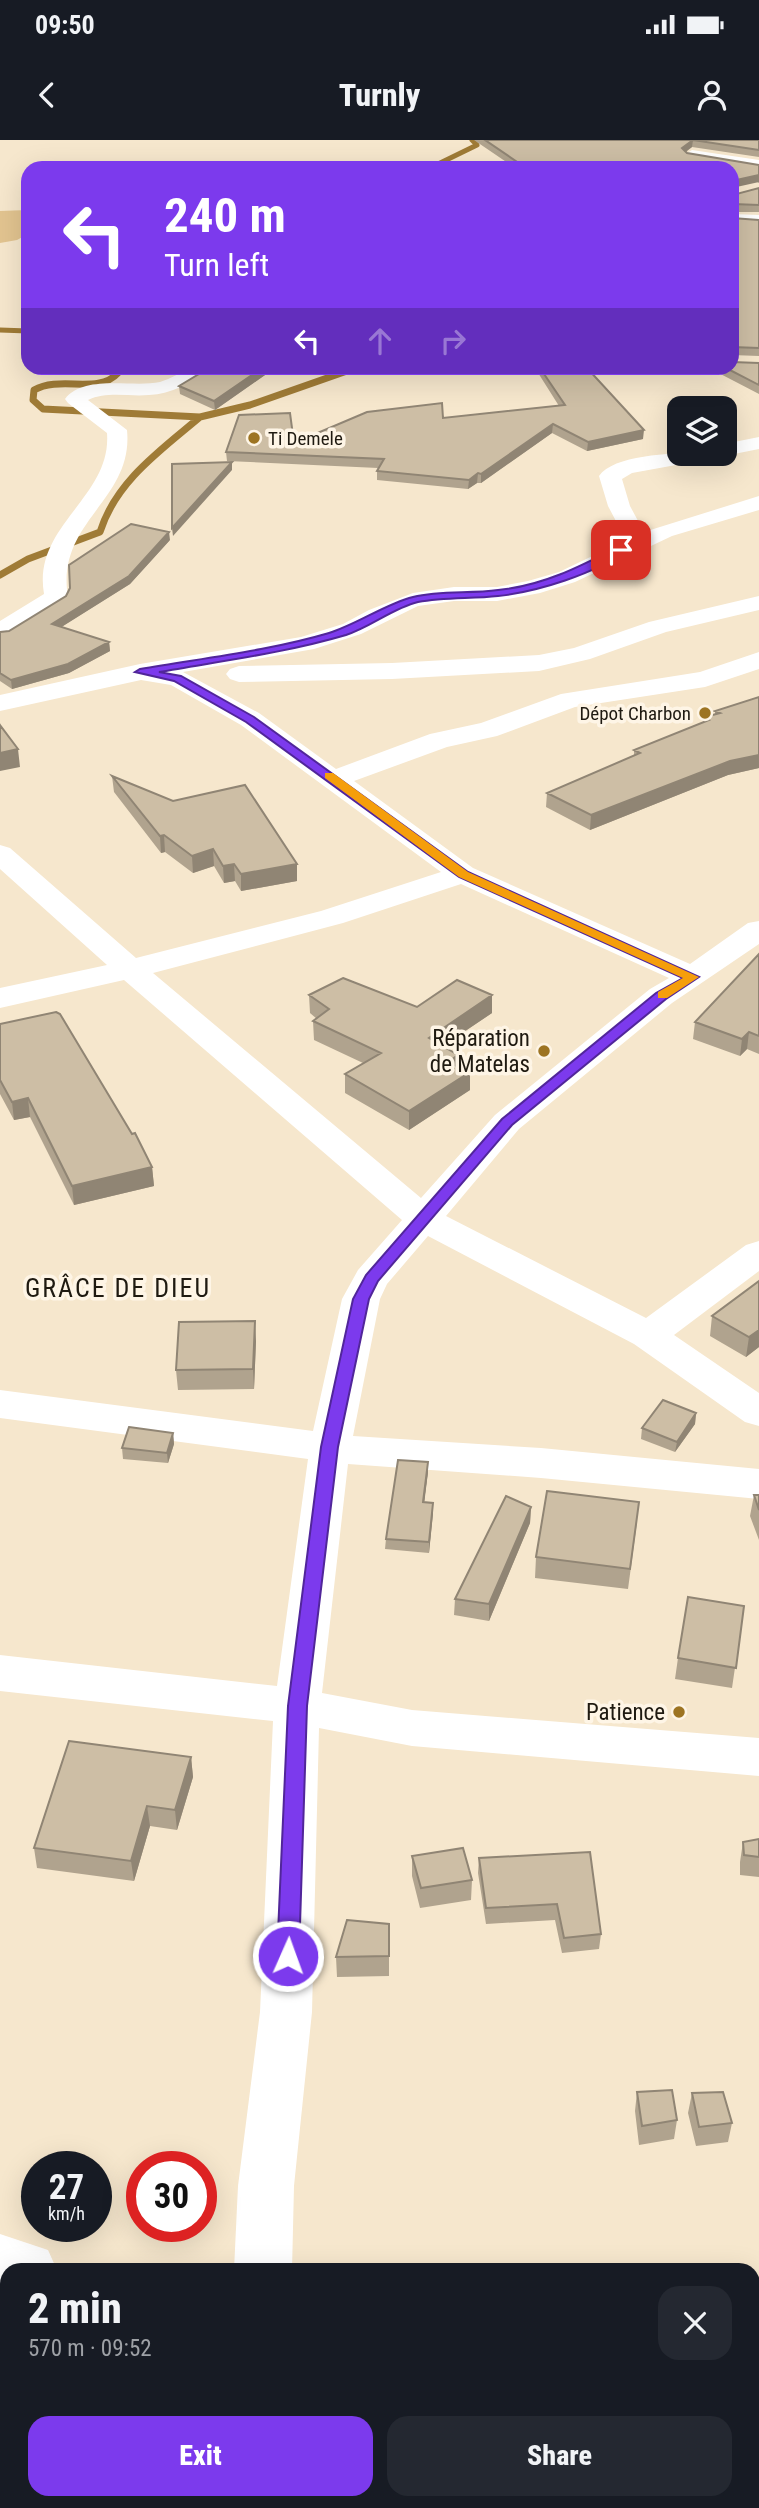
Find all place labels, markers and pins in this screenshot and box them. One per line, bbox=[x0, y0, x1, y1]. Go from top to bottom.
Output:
place label: Ti Demele bbox=[268, 427, 343, 450]
marker: Ti Demele bbox=[246, 430, 262, 446]
pin bbox=[591, 520, 651, 580]
place label: Dépot Charbon bbox=[579, 702, 691, 725]
marker: Dépot Charbon bbox=[697, 705, 713, 721]
place label: Réparation de Matelas bbox=[430, 1025, 530, 1078]
marker: Réparation de Matelas bbox=[536, 1043, 552, 1059]
place label: Patience bbox=[586, 1699, 665, 1726]
marker: Patience bbox=[671, 1704, 687, 1720]

